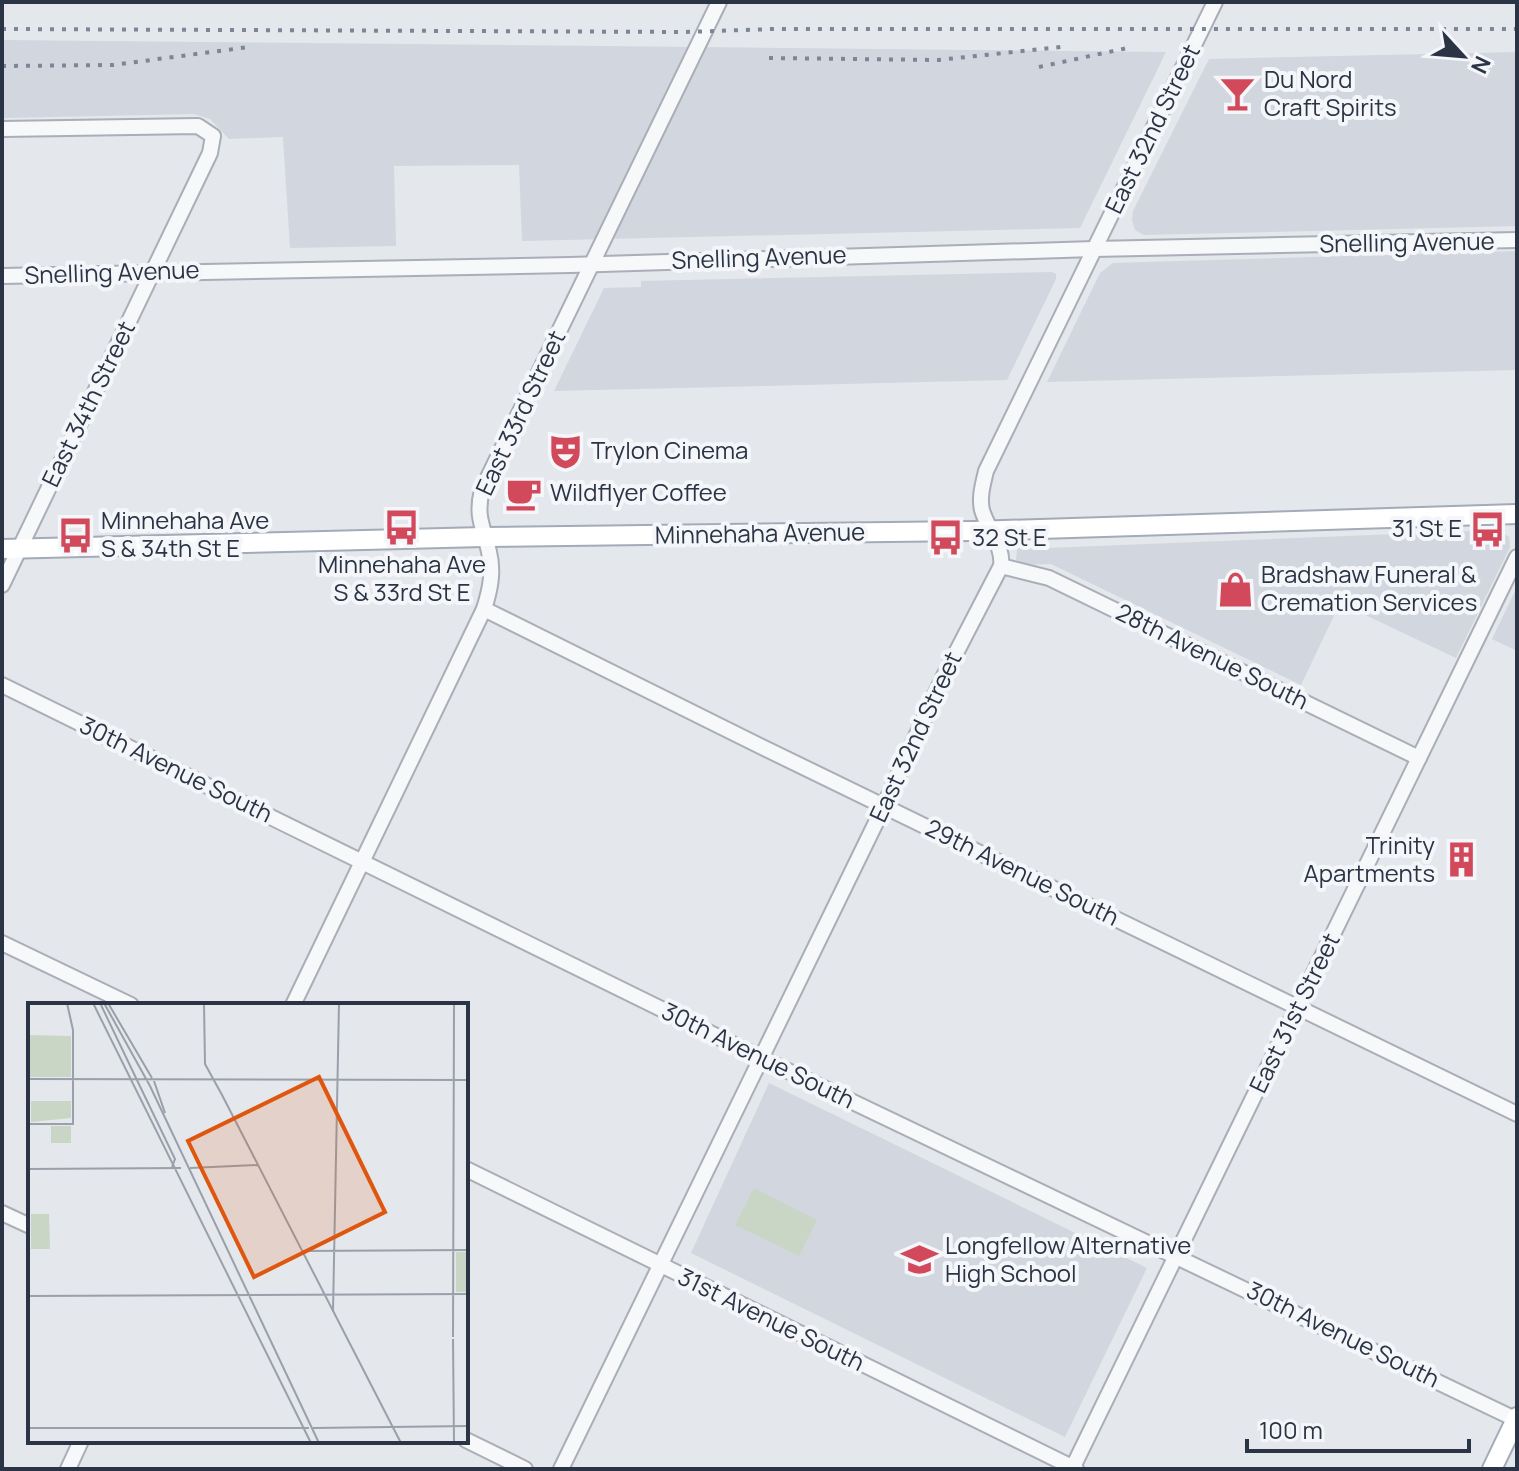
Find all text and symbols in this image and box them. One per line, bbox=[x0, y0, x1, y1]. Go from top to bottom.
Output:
north arrow bbox=[1423, 16, 1503, 96]
street label: East 32nd Street bbox=[1096, 38, 1207, 219]
text: N bbox=[1464, 51, 1498, 78]
place label: Du Nord Craft Spirits bbox=[1264, 62, 1397, 123]
bar icon: Du Nord Craft Spirits bbox=[1219, 75, 1257, 113]
street label: Snelling Avenue bbox=[1319, 223, 1495, 260]
street label: Snelling Avenue bbox=[671, 237, 847, 276]
street label: Snelling Avenue bbox=[24, 252, 200, 291]
street label: East 34th Street bbox=[33, 315, 142, 492]
street label: East 33rd Street bbox=[467, 325, 572, 500]
theatre icon: Trylon Cinema bbox=[546, 432, 584, 470]
place label: Trylon Cinema bbox=[591, 433, 748, 466]
cafe icon: Wildflyer Coffee bbox=[505, 474, 543, 512]
place label: Wildflyer Coffee bbox=[550, 475, 727, 508]
place label: Minnehaha Ave S & 34th St E bbox=[101, 503, 269, 564]
bus stop icon: Minnehaha Ave S & 33rd St E bbox=[383, 509, 421, 547]
bus stop icon: 31 St E bbox=[1469, 510, 1507, 548]
place label: 31 St E bbox=[1392, 511, 1462, 544]
street label: Minnehaha Avenue bbox=[655, 514, 865, 551]
bus stop icon: Minnehaha Ave S & 34th St E bbox=[56, 516, 94, 554]
bus stop icon: 32 St E bbox=[927, 519, 965, 557]
place label: 32 St E bbox=[972, 520, 1047, 553]
place label: Minnehaha Ave S & 33rd St E bbox=[318, 547, 486, 608]
place label: Bradshaw Funeral & Cremation Services bbox=[1261, 557, 1477, 618]
shop icon: Bradshaw Funeral & Cremation Services bbox=[1216, 570, 1254, 608]
street label: 28th Avenue South bbox=[1111, 595, 1314, 717]
street label: East 32nd Street bbox=[861, 646, 969, 827]
street label: 30th Avenue South bbox=[75, 708, 279, 830]
street label: 29th Avenue South bbox=[920, 811, 1125, 933]
place label: Trinity Apartments bbox=[1304, 828, 1435, 889]
building icon: Trinity Apartments bbox=[1442, 841, 1480, 879]
street label: East 31st Street bbox=[1241, 927, 1347, 1098]
street label: 30th Avenue South bbox=[657, 994, 861, 1116]
inset map bbox=[28, 1003, 468, 1443]
place label: Longfellow Alternative High School bbox=[945, 1228, 1191, 1289]
school or university icon: Longfellow Alternative High School bbox=[900, 1241, 938, 1279]
street label: 31st Avenue South bbox=[673, 1259, 870, 1378]
street label: 30th Avenue South bbox=[1242, 1273, 1446, 1395]
scale bar bbox=[1247, 1403, 1469, 1453]
text: 100 m bbox=[1259, 1413, 1323, 1446]

